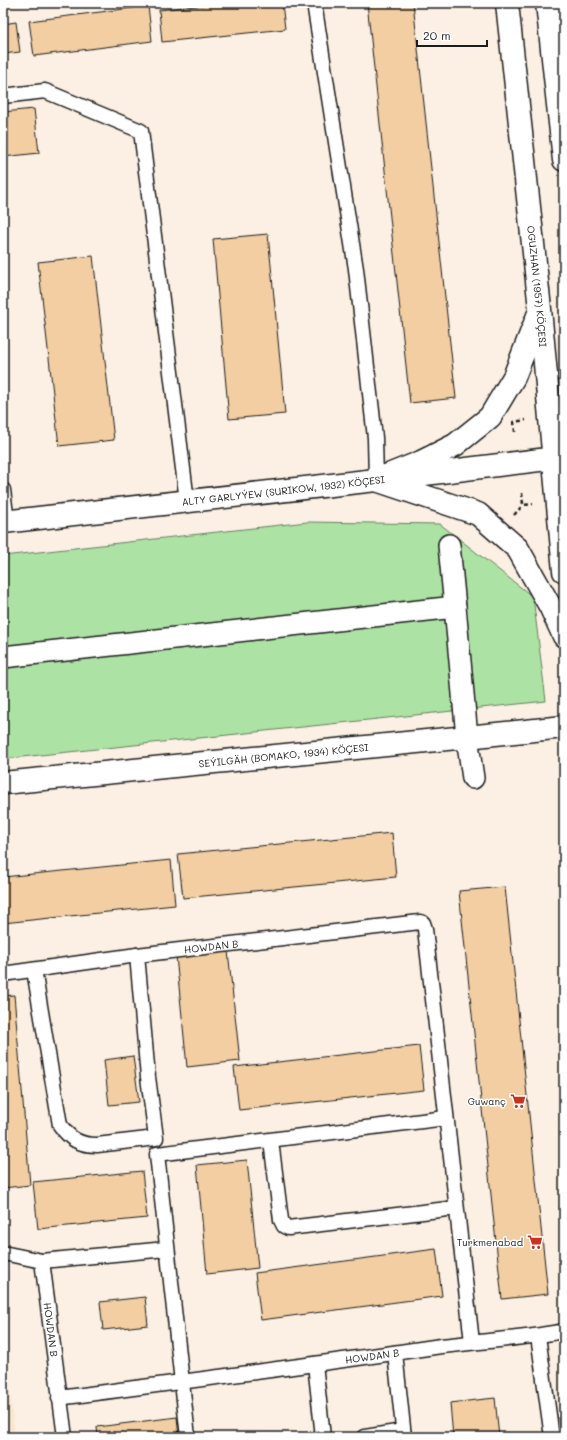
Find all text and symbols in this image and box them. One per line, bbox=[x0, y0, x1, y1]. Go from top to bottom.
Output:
scale bar bbox=[417, 22, 487, 48]
text: 20 m bbox=[423, 27, 451, 43]
street label: OGUZHAN (1957) KÖÇESI bbox=[524, 225, 551, 348]
street label: ALTY GARLYÝEW (SURIKOW, 1932) KÖÇESI bbox=[181, 472, 386, 509]
street label: SEÝILGÄH (BOMAKO, 1934) KÖÇESI bbox=[198, 740, 370, 771]
street label: HOWDAN B bbox=[183, 936, 239, 956]
supermarket icon: Guwanç bbox=[509, 1092, 527, 1110]
place label: Guwanç bbox=[468, 1094, 506, 1108]
supermarket icon: Turkmenabad bbox=[526, 1233, 544, 1251]
place label: Turkmenabad bbox=[457, 1235, 523, 1249]
street label: HOWDAN B bbox=[40, 1302, 61, 1358]
street label: HOWDAN B bbox=[344, 1345, 400, 1367]

